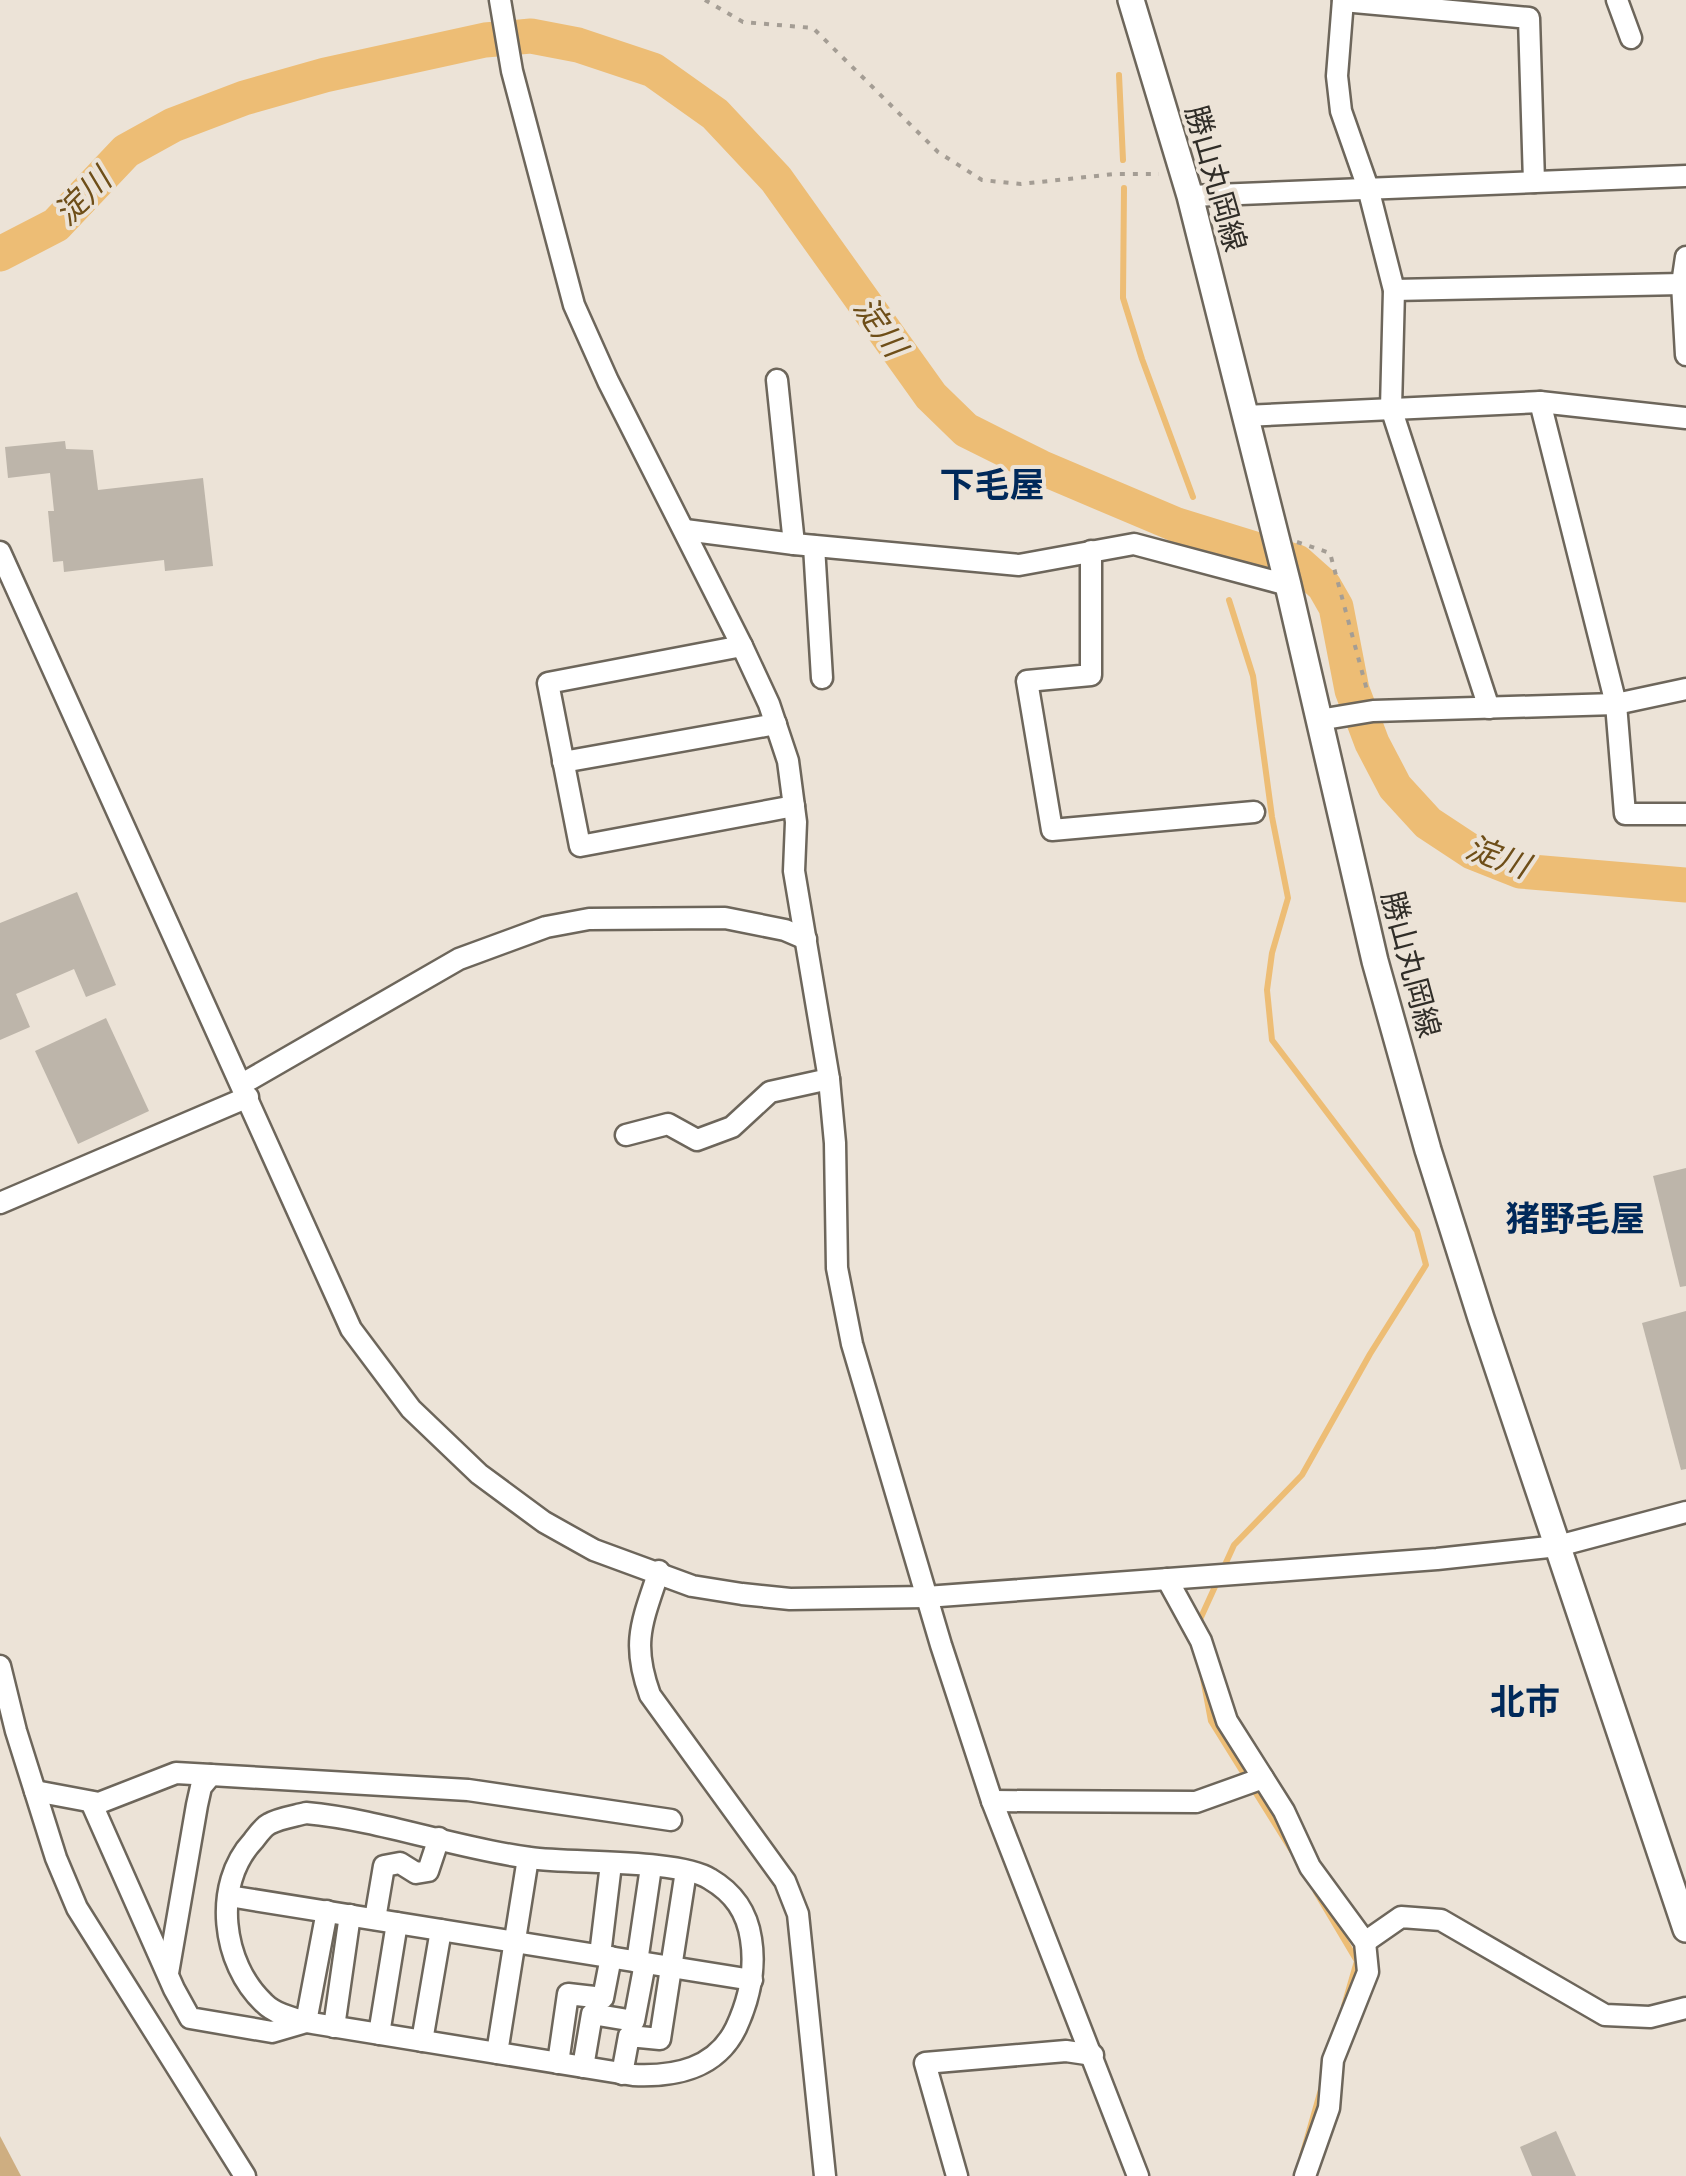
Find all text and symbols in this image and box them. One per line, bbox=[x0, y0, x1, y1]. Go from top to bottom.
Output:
street label: 勝山丸岡線 bbox=[1178, 101, 1256, 255]
water label: 淀川 bbox=[45, 156, 122, 233]
water label: 淀川 bbox=[845, 288, 918, 367]
district label: 下毛屋 bbox=[939, 461, 1045, 507]
water label: 淀川 bbox=[1461, 825, 1538, 888]
street label: 勝山丸岡線 bbox=[1374, 887, 1450, 1041]
district label: 猪野毛屋 bbox=[1505, 1195, 1645, 1241]
district label: 北市 bbox=[1490, 1678, 1560, 1724]

